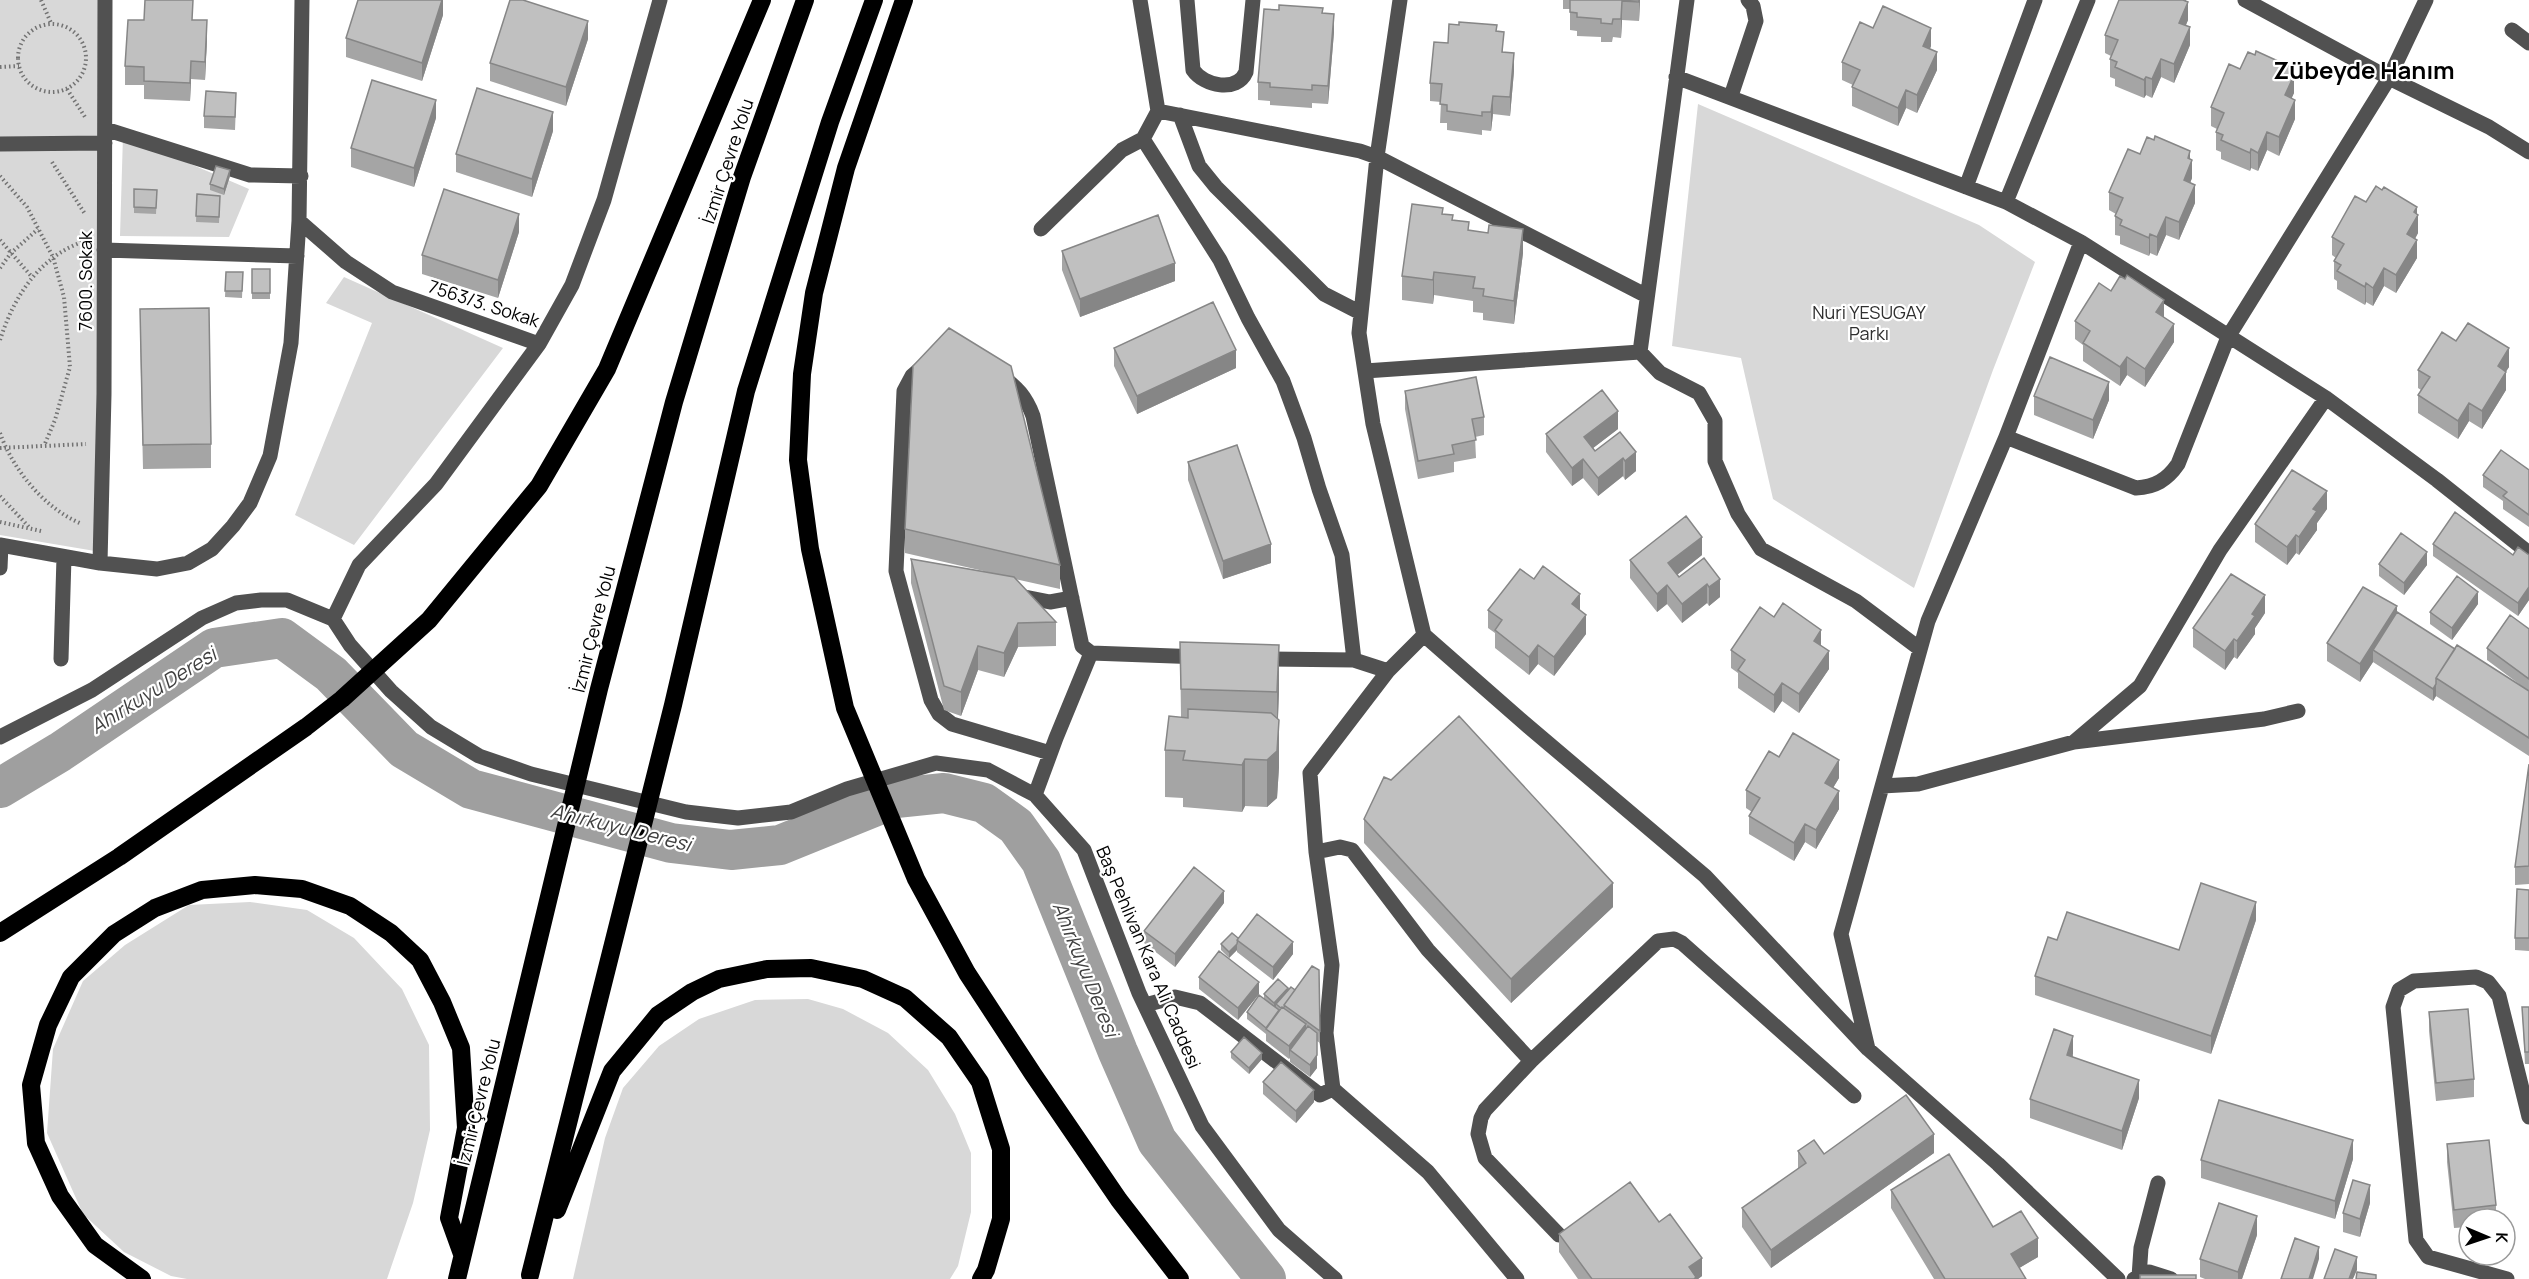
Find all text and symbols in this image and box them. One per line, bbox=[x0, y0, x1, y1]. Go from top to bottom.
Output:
district label: Zübeyde Hanım bbox=[2273, 53, 2455, 86]
street label: İzmir Çevre Yolu bbox=[695, 95, 759, 227]
street label: 7600. Sokak bbox=[73, 230, 97, 331]
street label: 7563/3. Sokak bbox=[425, 274, 544, 333]
park label: Nuri YESUGAY Parkı bbox=[1812, 300, 1927, 345]
street label: İzmir Çevre Yolu bbox=[566, 563, 620, 695]
water label: Ahırkuyu Deresi bbox=[85, 639, 223, 740]
water label: Ahırkuyu Deresi bbox=[548, 797, 696, 858]
street label: Baş Pehlivan Kara Ali Caddesi bbox=[1091, 842, 1207, 1072]
water label: Ahırkuyu Deresi bbox=[1047, 897, 1126, 1043]
street label: İzmir Çevre Yolu bbox=[451, 1036, 505, 1168]
north arrow bbox=[2457, 1207, 2517, 1267]
text: K bbox=[2491, 1232, 2513, 1244]

